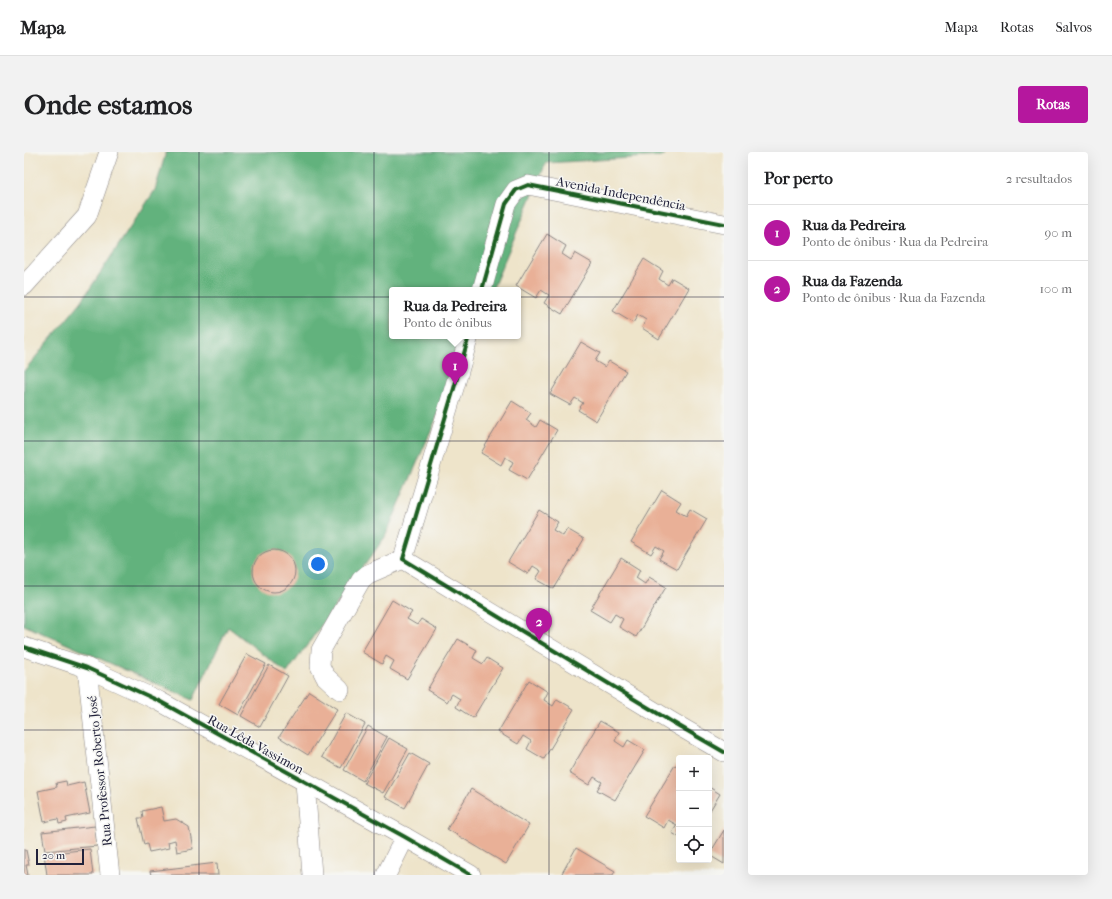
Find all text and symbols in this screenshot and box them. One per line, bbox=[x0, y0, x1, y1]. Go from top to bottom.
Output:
text: Mapa bbox=[20, 17, 65, 39]
text: Mapa bbox=[945, 19, 978, 36]
text: Rotas bbox=[1000, 19, 1034, 36]
text: Salvos bbox=[1056, 19, 1092, 36]
button: Rotas bbox=[1018, 86, 1088, 123]
text: Onde estamos bbox=[24, 88, 192, 121]
text: Por perto bbox=[764, 168, 833, 188]
text: 2 resultados bbox=[1006, 171, 1072, 186]
street label: Avenida Independência bbox=[554, 173, 688, 214]
text: Rua da Pedreira bbox=[802, 216, 905, 234]
text: 1 bbox=[775, 225, 779, 240]
text: 90 m bbox=[1044, 225, 1072, 240]
text: Ponto de ônibus · Rua da Pedreira bbox=[802, 234, 988, 249]
text: Rua da Fazenda bbox=[802, 272, 902, 290]
text: 2 bbox=[774, 281, 780, 296]
text: 100 m bbox=[1039, 281, 1072, 296]
popup bbox=[389, 287, 521, 339]
text: Ponto de ônibus · Rua da Fazenda bbox=[802, 290, 986, 305]
text: Rua da Pedreira bbox=[403, 297, 507, 315]
text: Ponto de ônibus bbox=[403, 315, 492, 330]
pin: 1 bbox=[442, 352, 468, 385]
your location bbox=[308, 554, 328, 574]
pin: 2 bbox=[526, 608, 552, 641]
street label: Rua Professor Roberto José bbox=[84, 694, 115, 847]
street label: Rua Lêda Vassimon bbox=[205, 712, 307, 777]
map controls bbox=[676, 755, 712, 863]
button: + bbox=[676, 755, 712, 791]
button: − bbox=[676, 791, 712, 827]
button: locate bbox=[676, 827, 712, 863]
scale bar bbox=[36, 847, 84, 866]
text: 20 m bbox=[42, 849, 65, 862]

